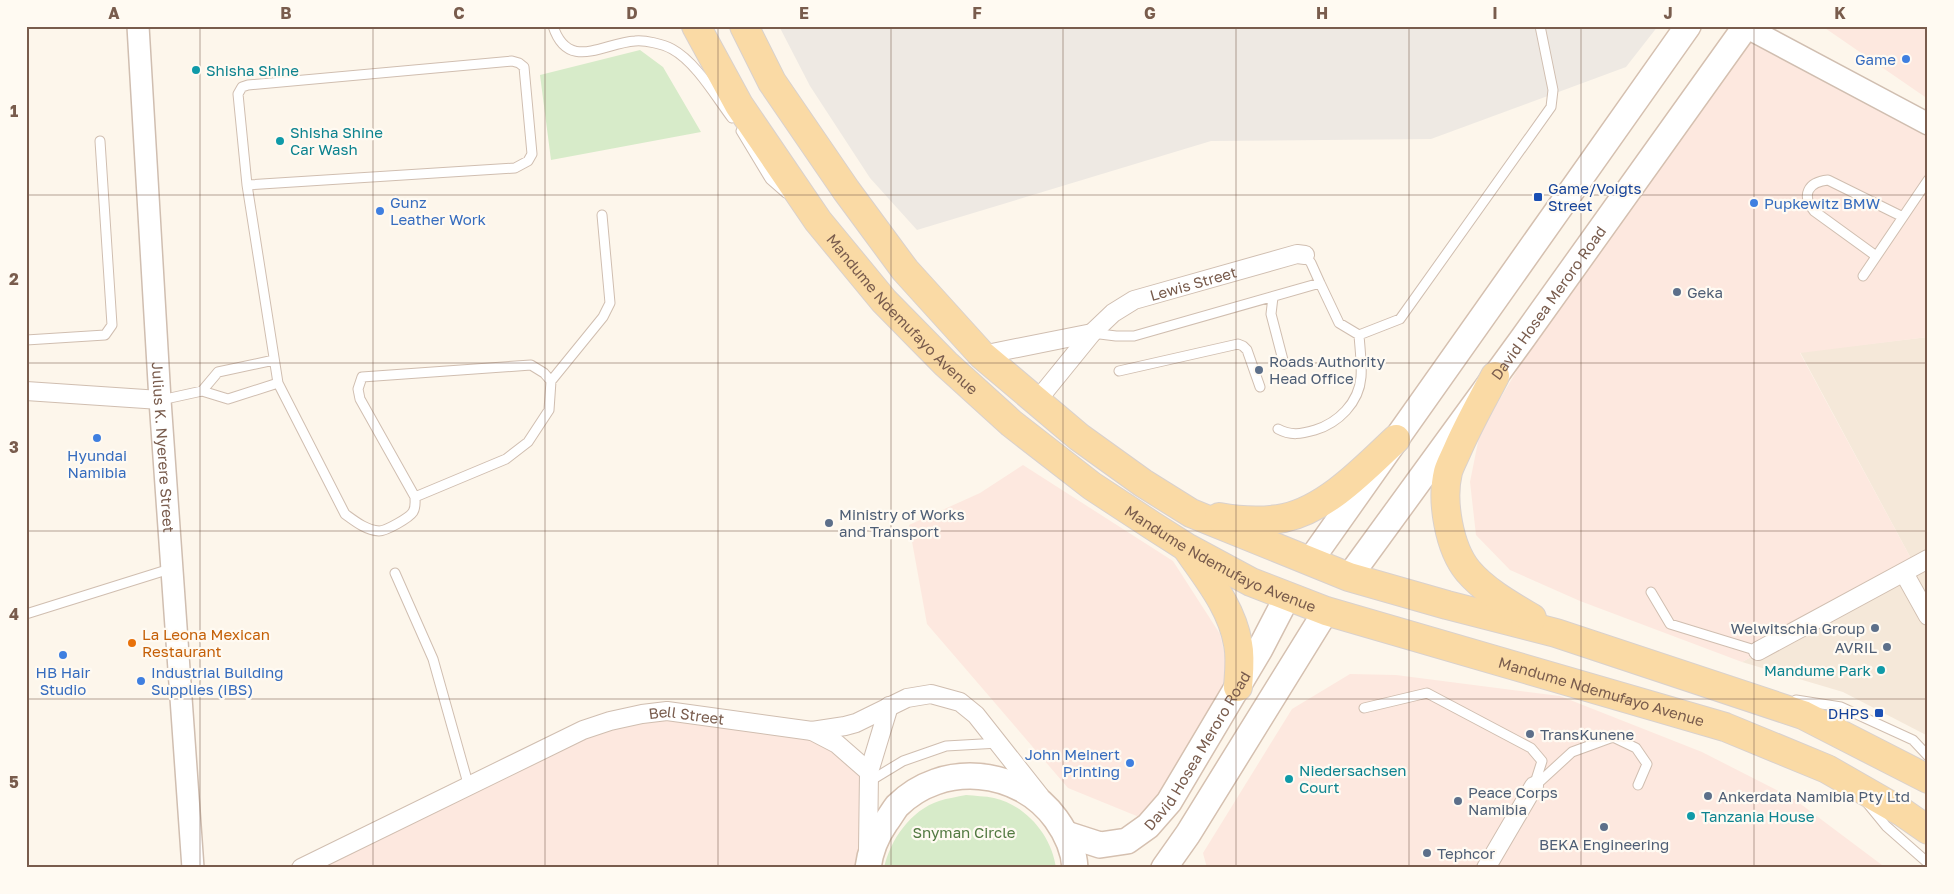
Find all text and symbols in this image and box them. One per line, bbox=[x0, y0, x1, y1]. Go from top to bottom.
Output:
text: A bbox=[108, 3, 120, 23]
text: B bbox=[280, 3, 292, 23]
text: C bbox=[453, 3, 465, 23]
text: D bbox=[626, 3, 638, 23]
text: E bbox=[799, 3, 809, 23]
text: F bbox=[972, 3, 982, 23]
text: G bbox=[1144, 3, 1156, 23]
text: H bbox=[1316, 3, 1328, 23]
text: I bbox=[1492, 3, 1498, 23]
text: J bbox=[1663, 3, 1673, 23]
text: K bbox=[1834, 3, 1846, 23]
place label: Game bbox=[1855, 50, 1896, 68]
marker: Game bbox=[1900, 53, 1912, 65]
place label: Shisha Shine bbox=[206, 61, 299, 79]
marker: Shisha Shine bbox=[190, 64, 202, 76]
text: 1 bbox=[10, 101, 18, 121]
place label: Shisha Shine Car Wash bbox=[290, 123, 383, 158]
marker: Shisha Shine Car Wash bbox=[274, 135, 286, 147]
place label: Game/Voigts Street bbox=[1548, 179, 1642, 214]
marker: Game/Voigts Street bbox=[1532, 191, 1544, 203]
place label: Gunz Leather Work bbox=[390, 193, 487, 228]
place label: Pupkewitz BMW bbox=[1764, 194, 1880, 212]
marker: Pupkewitz BMW bbox=[1748, 197, 1760, 209]
marker: Gunz Leather Work bbox=[374, 205, 386, 217]
street label: David Hosea Meroro Road bbox=[1487, 222, 1609, 383]
street label: Mandume Ndemufayo Avenue bbox=[823, 230, 982, 398]
street label: Lewis Street bbox=[1148, 263, 1239, 304]
text: 2 bbox=[9, 269, 19, 289]
place label: Geka bbox=[1687, 283, 1723, 301]
marker: Geka bbox=[1671, 286, 1683, 298]
place label: Roads Authority Head Office bbox=[1269, 352, 1386, 387]
street label: Julius K. Nyerere Street bbox=[149, 361, 178, 533]
marker: Roads Authority Head Office bbox=[1253, 364, 1265, 376]
marker: Hyundai Namibia bbox=[91, 432, 103, 444]
text: 3 bbox=[9, 437, 19, 457]
place label: Hyundai Namibia bbox=[67, 446, 127, 481]
street label: Mandume Ndemufayo Avenue bbox=[1122, 501, 1319, 615]
place label: Ministry of Works and Transport bbox=[839, 505, 965, 540]
marker: Ministry of Works and Transport bbox=[823, 517, 835, 529]
text: 4 bbox=[9, 604, 19, 624]
place label: Welwitschia Group bbox=[1731, 619, 1865, 637]
marker: Welwitschia Group bbox=[1869, 622, 1881, 634]
place label: La Leona Mexican Restaurant bbox=[142, 625, 270, 660]
marker: La Leona Mexican Restaurant bbox=[126, 637, 138, 649]
place label: AVRIL bbox=[1835, 638, 1877, 656]
marker: AVRIL bbox=[1881, 641, 1893, 653]
marker: HB Hair Studio bbox=[57, 649, 69, 661]
street label: Mandume Ndemufayo Avenue bbox=[1496, 653, 1707, 730]
place label: Mandume Park bbox=[1764, 661, 1872, 679]
place label: HB Hair Studio bbox=[36, 663, 91, 698]
place label: Industrial Building Supplies (IBS) bbox=[151, 663, 284, 698]
marker: Mandume Park bbox=[1875, 664, 1887, 676]
street label: David Hosea Meroro Road bbox=[1140, 668, 1254, 834]
marker: Industrial Building Supplies (IBS) bbox=[135, 675, 147, 687]
street label: Bell Street bbox=[647, 702, 726, 728]
place label: DHPS bbox=[1828, 704, 1869, 722]
marker: DHPS bbox=[1873, 707, 1885, 719]
place label: TransKunene bbox=[1540, 725, 1635, 743]
marker: TransKunene bbox=[1524, 728, 1536, 740]
place label: John Meinert Printing bbox=[1025, 745, 1120, 780]
marker: John Meinert Printing bbox=[1124, 757, 1136, 769]
place label: Niedersachsen Court bbox=[1299, 761, 1407, 796]
text: 5 bbox=[9, 772, 19, 792]
marker: Niedersachsen Court bbox=[1283, 773, 1295, 785]
place label: Peace Corps Namibia bbox=[1468, 783, 1558, 818]
place label: Ankerdata Namibia Pty Ltd bbox=[1718, 787, 1910, 805]
marker: Ankerdata Namibia Pty Ltd bbox=[1702, 790, 1714, 802]
marker: Peace Corps Namibia bbox=[1452, 795, 1464, 807]
place label: Tanzania House bbox=[1701, 807, 1815, 825]
marker: Tanzania House bbox=[1685, 810, 1697, 822]
marker: BEKA Engineering bbox=[1598, 821, 1610, 833]
park label: Snyman Circle bbox=[912, 823, 1016, 841]
place label: BEKA Engineering bbox=[1539, 835, 1669, 853]
place label: Tephcor bbox=[1437, 844, 1495, 862]
marker: Tephcor bbox=[1421, 847, 1433, 859]

